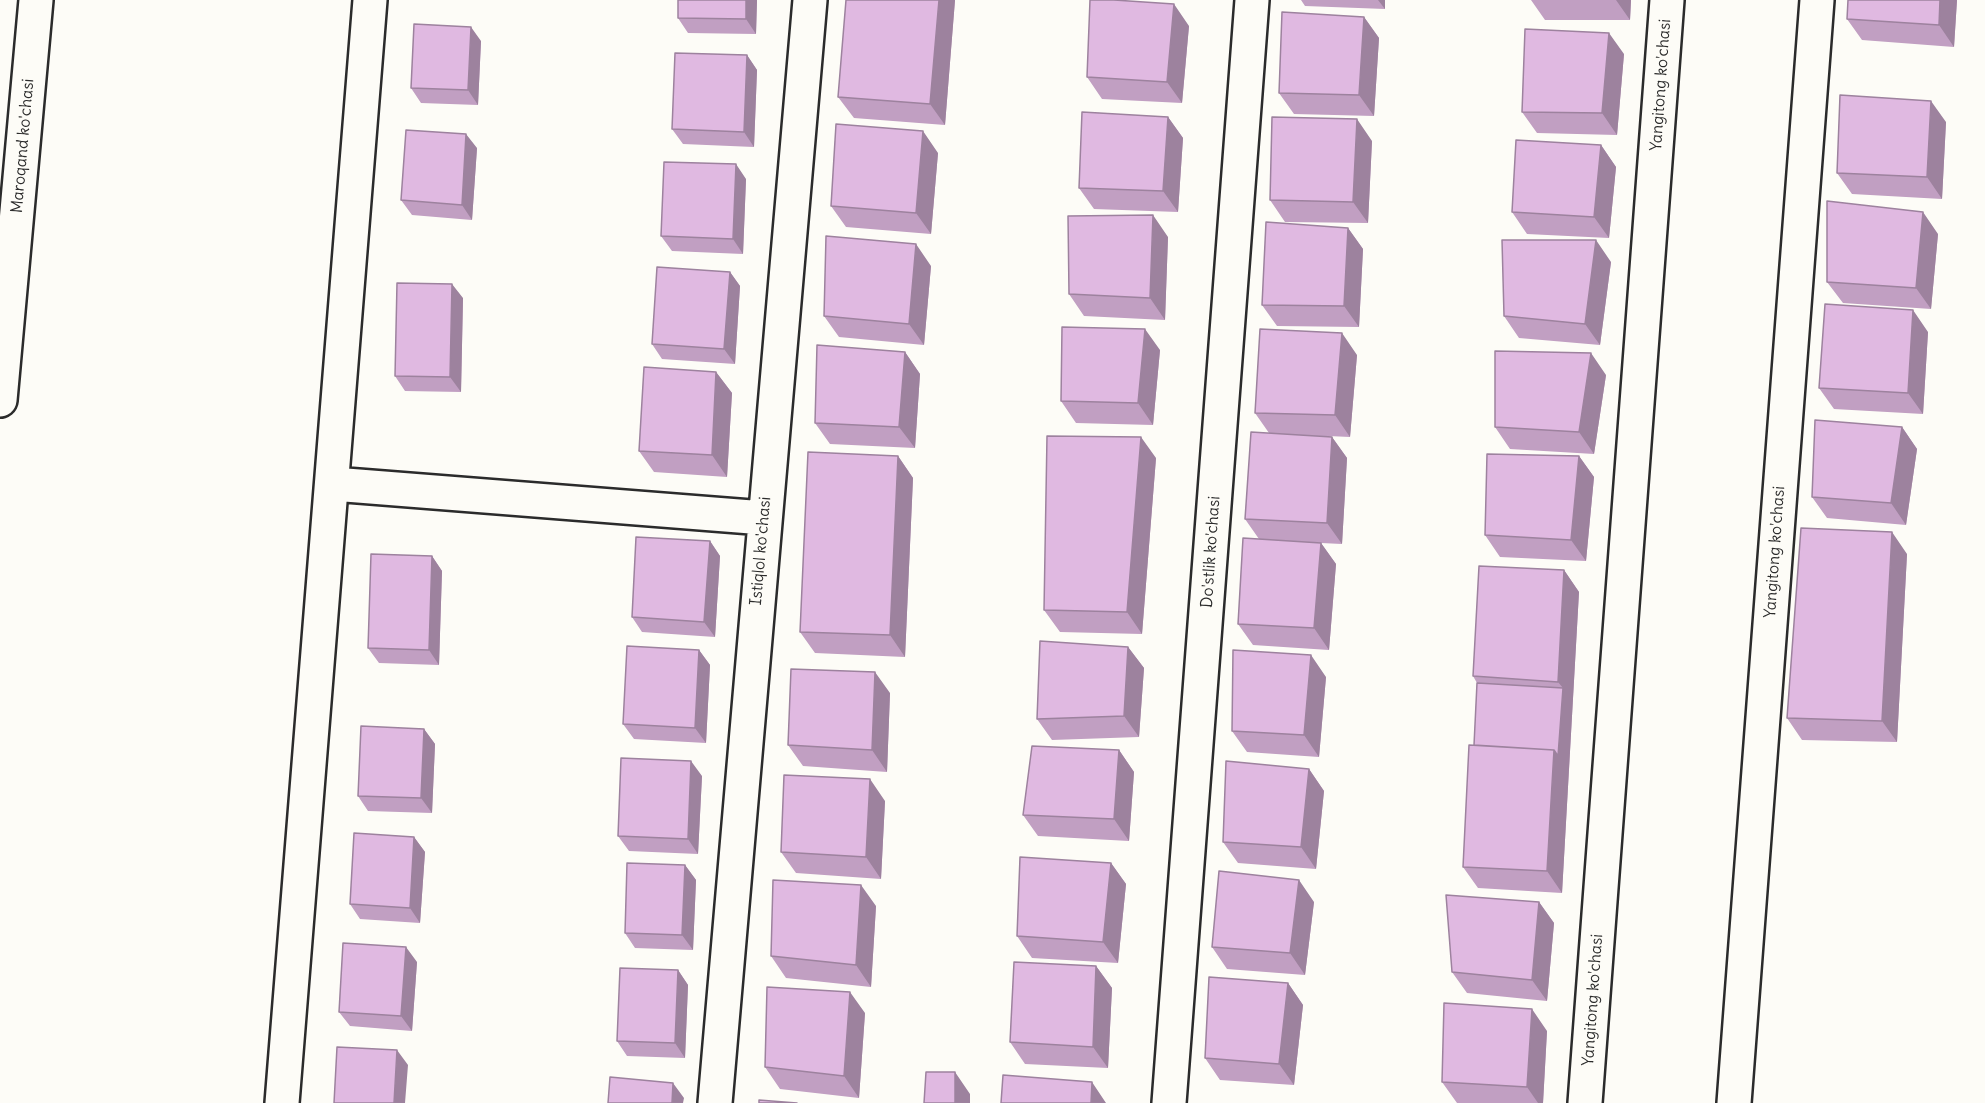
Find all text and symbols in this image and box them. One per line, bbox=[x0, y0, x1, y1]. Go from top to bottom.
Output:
street label: Yangitong ko'chasi bbox=[1647, 18, 1675, 152]
street label: Maroqand ko'chasi bbox=[8, 78, 38, 214]
street label: Yangitong ko'chasi bbox=[1761, 485, 1789, 619]
street label: Istiqlol ko'chasi bbox=[747, 496, 775, 606]
street label: Do'stlik ko'chasi bbox=[1198, 496, 1224, 608]
street label: Yangitong ko'chasi bbox=[1579, 933, 1607, 1067]

